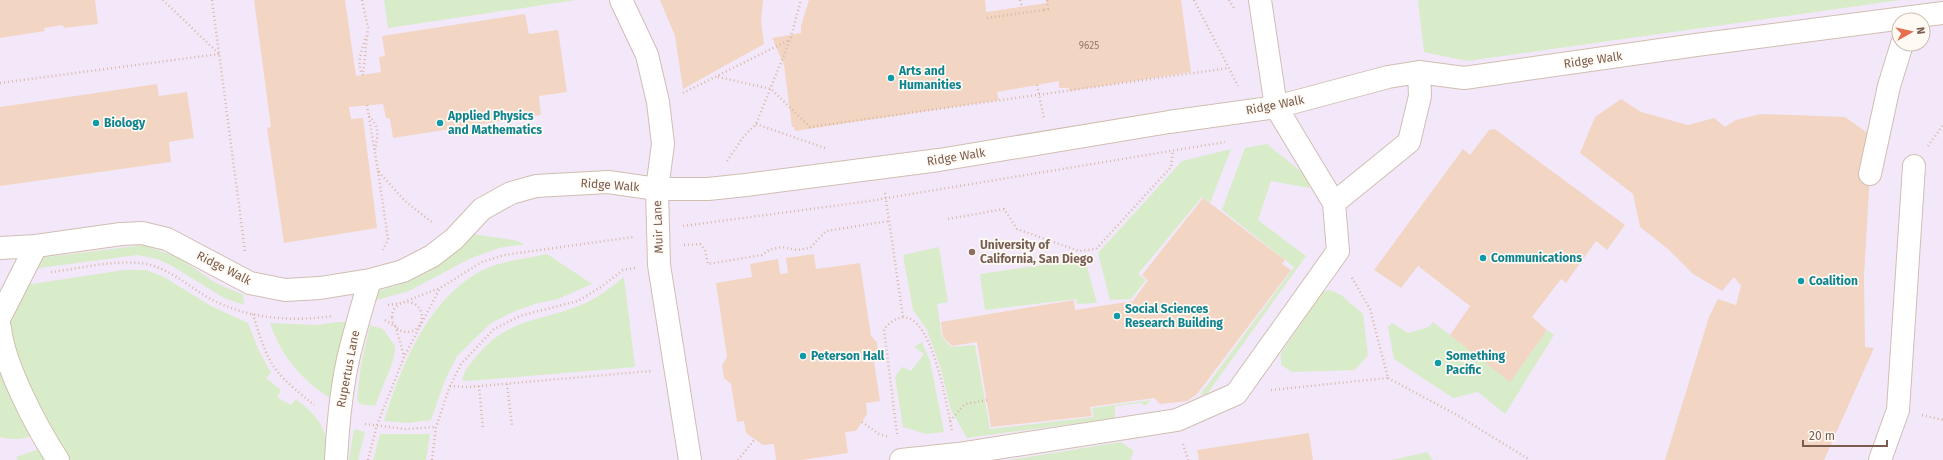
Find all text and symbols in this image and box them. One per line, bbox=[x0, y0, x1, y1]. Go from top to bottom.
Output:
north arrow bbox=[1891, 12, 1931, 52]
text: N bbox=[1913, 26, 1927, 35]
house number: 9625 bbox=[1079, 40, 1099, 52]
street label: Ridge Walk bbox=[1563, 49, 1624, 71]
place label: Arts and Humanities bbox=[898, 64, 962, 92]
marker: Arts and Humanities bbox=[886, 73, 896, 83]
street label: Ridge Walk bbox=[1245, 92, 1306, 118]
place label: Applied Physics and Mathematics bbox=[447, 109, 542, 137]
place label: Biology bbox=[104, 116, 146, 130]
marker: Biology bbox=[91, 118, 101, 128]
marker: Applied Physics and Mathematics bbox=[435, 118, 445, 128]
street label: Ridge Walk bbox=[926, 145, 987, 169]
street label: Ridge Walk bbox=[580, 176, 641, 194]
street label: Muir Lane bbox=[650, 200, 666, 254]
place label: University of California, San Diego bbox=[980, 238, 1093, 266]
marker: University of California, San Diego bbox=[967, 247, 977, 257]
street label: Ridge Walk bbox=[194, 248, 254, 288]
place label: Communications bbox=[1491, 251, 1582, 265]
marker: Communications bbox=[1478, 253, 1488, 263]
place label: Coalition bbox=[1809, 274, 1858, 288]
marker: Coalition bbox=[1796, 276, 1806, 286]
place label: Social Sciences Research Building bbox=[1125, 302, 1223, 330]
marker: Social Sciences Research Building bbox=[1112, 311, 1122, 321]
street label: Rupertus Lane bbox=[334, 329, 362, 409]
place label: Peterson Hall bbox=[811, 349, 885, 363]
place label: Something Pacific bbox=[1446, 349, 1506, 377]
marker: Peterson Hall bbox=[798, 351, 808, 361]
marker: Something Pacific bbox=[1433, 358, 1443, 368]
scale bar bbox=[1803, 422, 1887, 448]
text: 20 m bbox=[1809, 429, 1835, 443]

